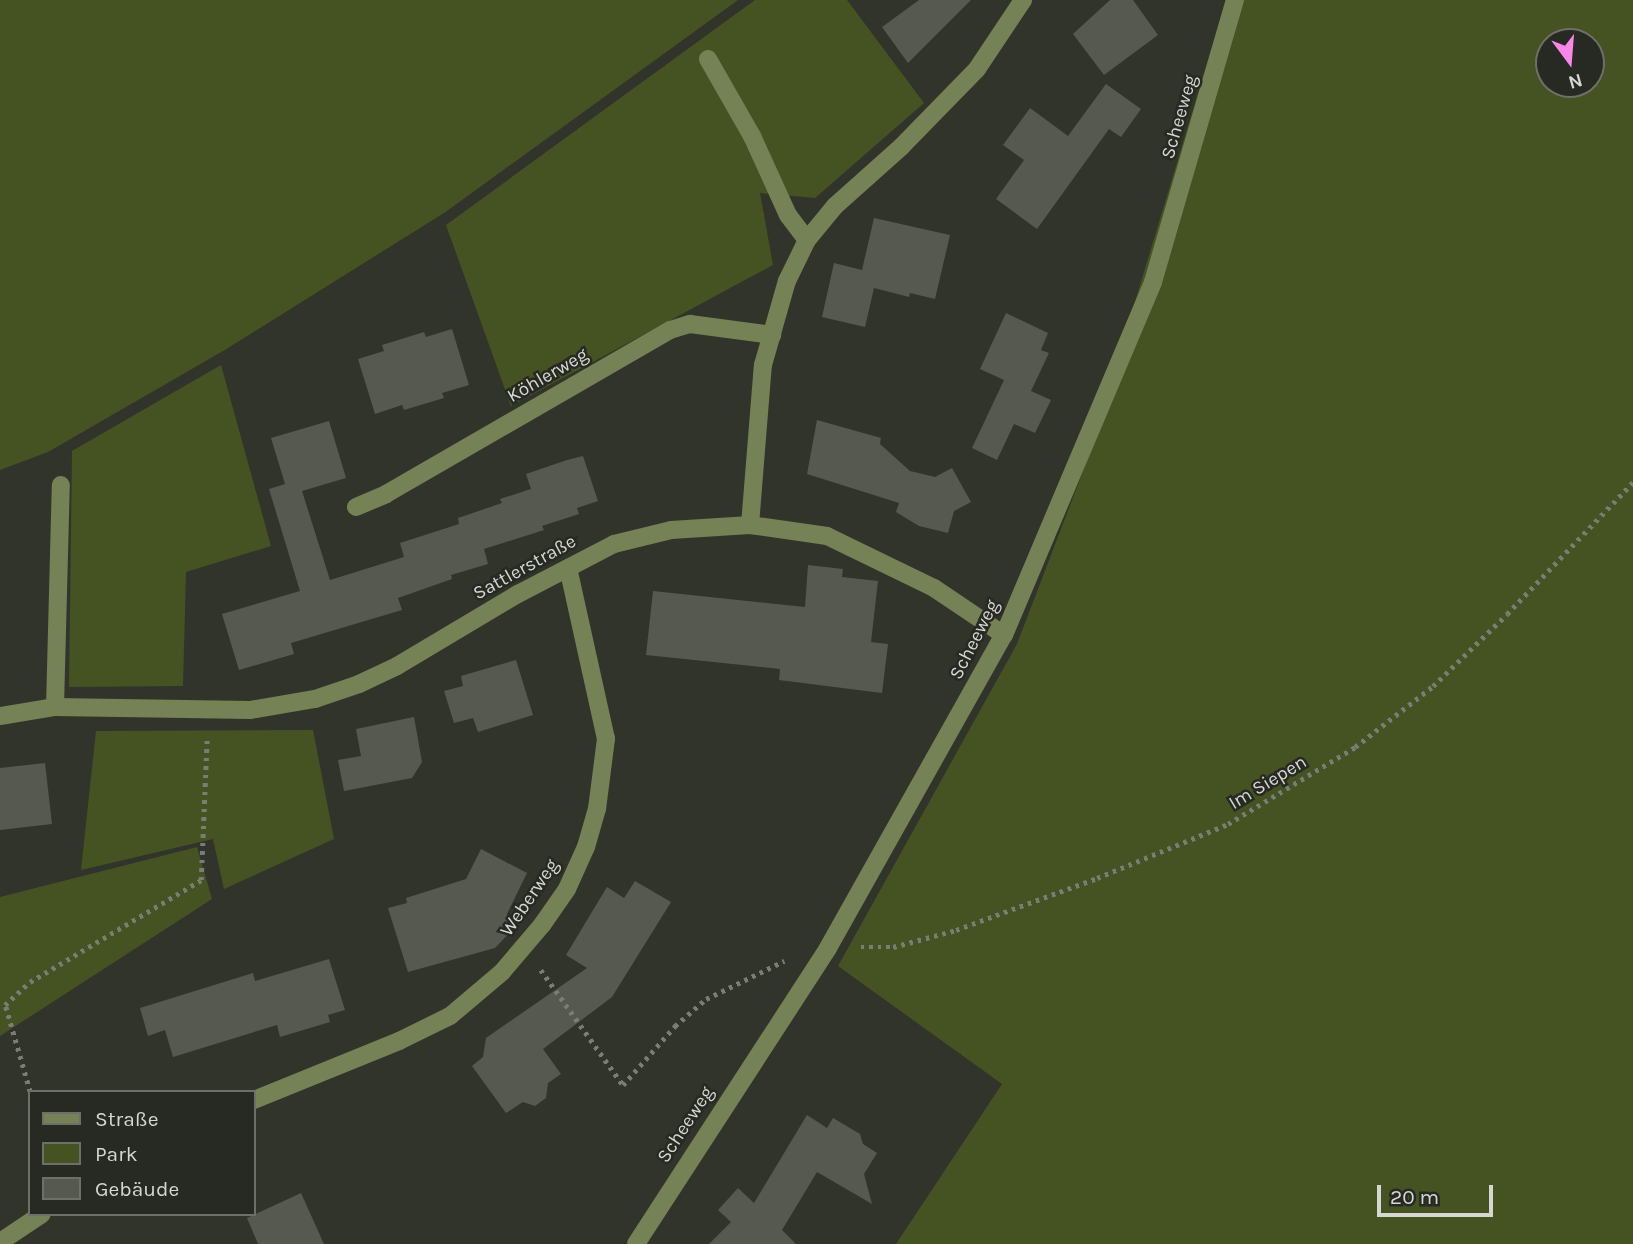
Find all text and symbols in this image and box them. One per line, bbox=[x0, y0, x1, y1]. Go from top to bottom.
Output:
north arrow bbox=[1535, 28, 1605, 98]
text: N bbox=[1566, 69, 1585, 94]
street label: Scheeweg bbox=[1157, 72, 1203, 162]
street label: Köhlerweg bbox=[504, 344, 592, 408]
street label: Sattlerstraße bbox=[470, 530, 580, 606]
street label: Scheeweg bbox=[945, 596, 1005, 684]
street label: Im Siepen bbox=[1225, 751, 1311, 815]
street label: Weberweg bbox=[496, 855, 564, 941]
street label: Scheeweg bbox=[653, 1083, 719, 1167]
legend bbox=[28, 1090, 256, 1216]
text: Straße bbox=[95, 1107, 158, 1131]
text: Park bbox=[95, 1142, 138, 1166]
scale bar bbox=[1381, 1170, 1496, 1214]
text: Gebäude bbox=[95, 1177, 179, 1201]
text: 20 m bbox=[1390, 1185, 1439, 1209]

